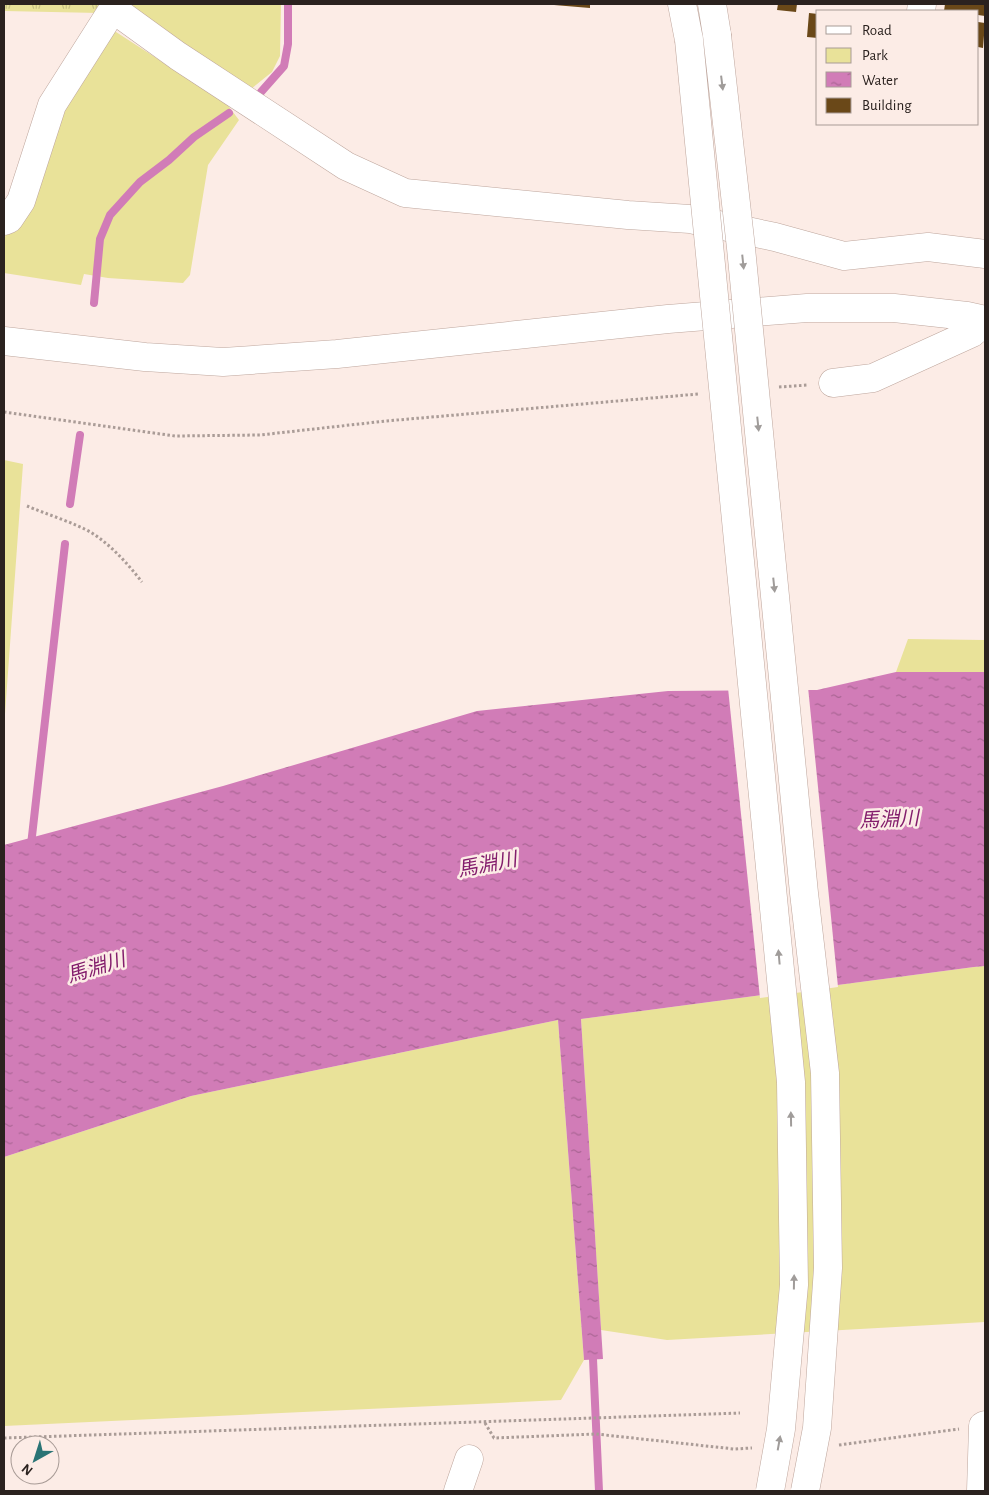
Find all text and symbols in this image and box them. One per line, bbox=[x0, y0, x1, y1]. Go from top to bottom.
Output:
legend bbox=[816, 10, 979, 125]
text: Road bbox=[862, 23, 892, 38]
text: Park bbox=[862, 48, 888, 63]
text: Water bbox=[862, 73, 898, 88]
one-way arrow bbox=[718, 75, 726, 91]
text: Building bbox=[862, 98, 912, 113]
one-way arrow bbox=[739, 254, 747, 270]
one-way arrow bbox=[755, 416, 763, 432]
one-way arrow bbox=[770, 578, 778, 594]
water label: 馬淵川 bbox=[859, 807, 922, 832]
water label: 馬淵川 bbox=[456, 848, 521, 881]
water label: 馬淵川 bbox=[64, 948, 130, 986]
one-way arrow bbox=[775, 949, 783, 965]
one-way arrow bbox=[787, 1111, 795, 1127]
one-way arrow bbox=[790, 1273, 798, 1289]
north arrow bbox=[10, 1435, 60, 1485]
one-way arrow bbox=[775, 1435, 783, 1451]
text: N bbox=[19, 1461, 36, 1478]

